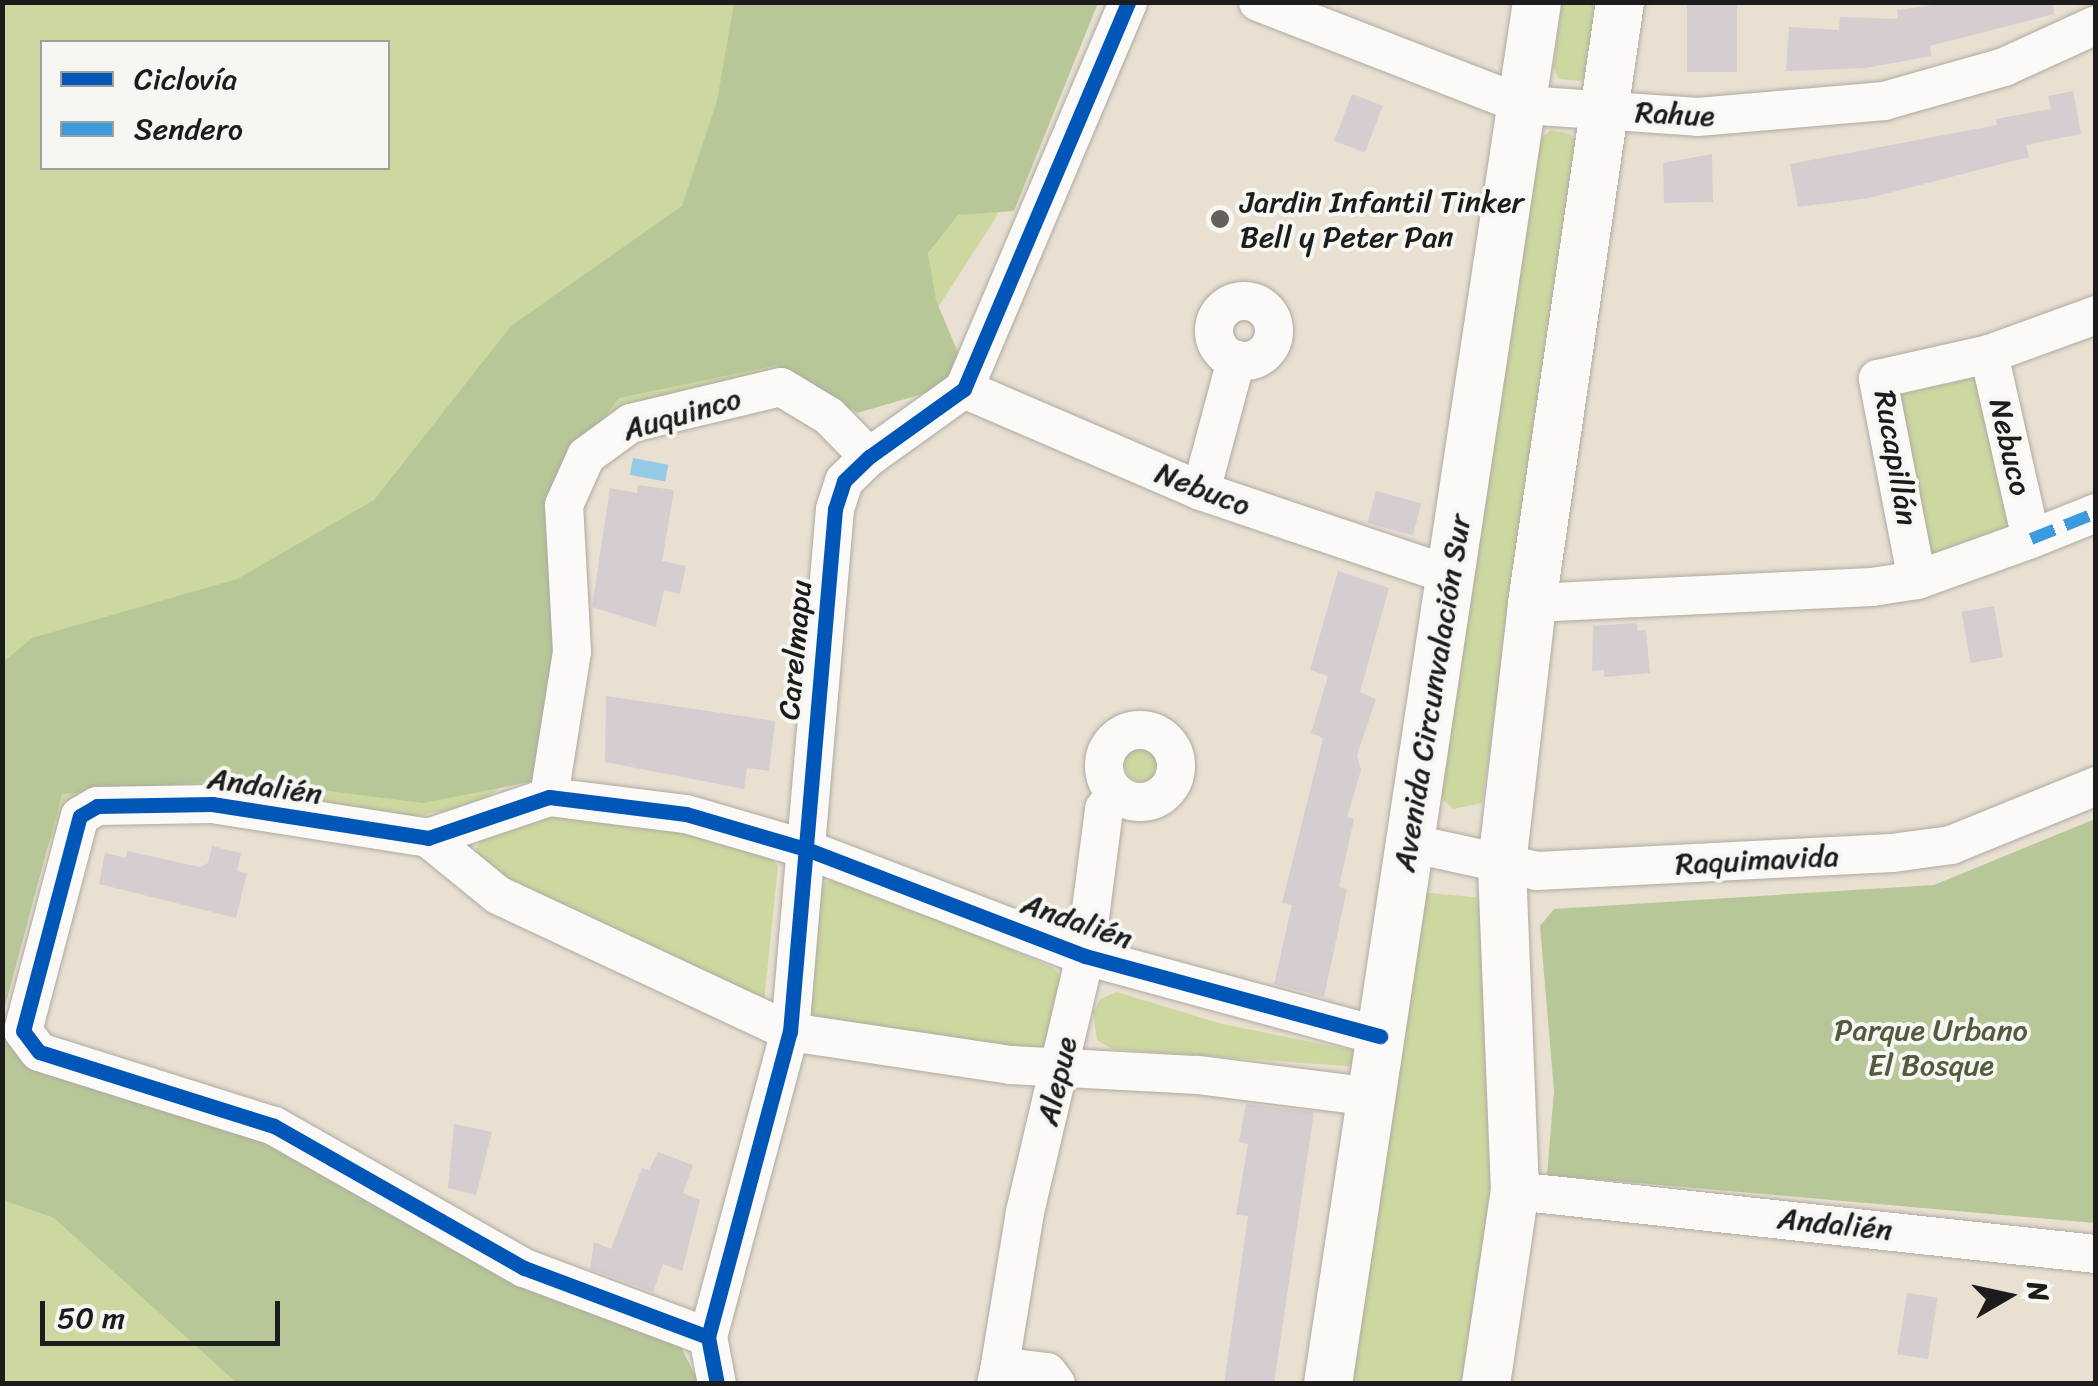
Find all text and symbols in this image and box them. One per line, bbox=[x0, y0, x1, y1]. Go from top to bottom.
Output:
legend bbox=[40, 40, 390, 170]
text: Ciclovía bbox=[134, 52, 237, 106]
street label: Rahue bbox=[1634, 94, 1716, 134]
text: Sendero bbox=[134, 102, 243, 156]
place label: Jardin Infantil Tinker Bell y Peter Pan bbox=[1240, 184, 1525, 254]
marker: Jardin Infantil Tinker Bell y Peter Pan bbox=[1209, 208, 1231, 230]
street label: Auquinco bbox=[619, 380, 745, 448]
street label: Rucapillán bbox=[1866, 388, 1926, 528]
street label: Nebuco bbox=[1981, 395, 2039, 499]
street label: Nebuco bbox=[1151, 455, 1255, 523]
street label: Avenida Circunvalación Sur bbox=[1386, 512, 1478, 874]
street label: Carelmapu bbox=[771, 579, 819, 721]
street label: Andalién bbox=[205, 760, 325, 812]
street label: Raquimavida bbox=[1674, 838, 1840, 882]
street label: Andalién bbox=[1017, 885, 1137, 957]
park label: Parque Urbano El Bosque bbox=[1834, 1012, 2028, 1082]
street label: Alepue bbox=[1029, 1033, 1085, 1129]
street label: Andalién bbox=[1776, 1200, 1894, 1248]
north arrow bbox=[1958, 1246, 2058, 1346]
text: N bbox=[2012, 1278, 2064, 1305]
scale bar bbox=[45, 1281, 285, 1343]
text: 50 m bbox=[57, 1291, 125, 1345]

